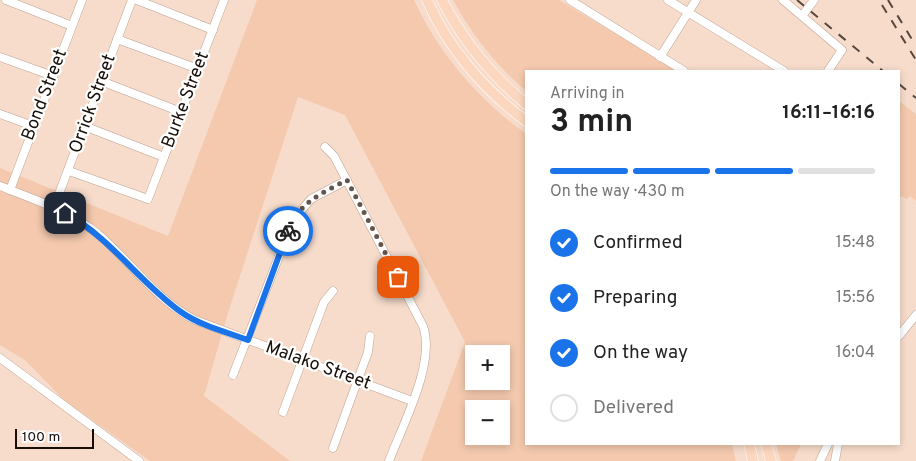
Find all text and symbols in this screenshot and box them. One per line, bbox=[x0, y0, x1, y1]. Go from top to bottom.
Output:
street label: Bond Street bbox=[17, 46, 73, 144]
street label: Burke Street bbox=[157, 49, 215, 151]
street label: Orrick Street bbox=[64, 51, 122, 157]
text: Arriving in bbox=[550, 84, 625, 104]
text: 16:11–16:16 bbox=[782, 101, 875, 125]
text: 3 min bbox=[550, 103, 633, 143]
text: On the way · 430 m bbox=[550, 182, 685, 202]
pin bbox=[44, 192, 86, 234]
icon: home bbox=[51, 199, 79, 227]
courier bbox=[263, 206, 313, 256]
icon: bike bbox=[274, 217, 302, 245]
icon: check bbox=[550, 229, 578, 257]
text: Confirmed bbox=[593, 231, 683, 255]
text: 15:48 bbox=[836, 233, 875, 253]
pin bbox=[377, 256, 419, 298]
icon: bag bbox=[384, 263, 412, 291]
icon: check bbox=[550, 284, 578, 312]
text: Preparing bbox=[593, 286, 677, 310]
text: 15:56 bbox=[836, 288, 875, 308]
street label: Malako Street bbox=[262, 336, 374, 396]
icon: check bbox=[550, 339, 578, 367]
text: On the way bbox=[593, 341, 688, 365]
text: 16:04 bbox=[836, 343, 875, 363]
map controls bbox=[465, 345, 510, 445]
button: + bbox=[465, 345, 510, 390]
text: Delivered bbox=[593, 396, 674, 420]
button: − bbox=[465, 400, 510, 445]
scale bar bbox=[15, 426, 94, 449]
text: 100 m bbox=[22, 429, 60, 446]

